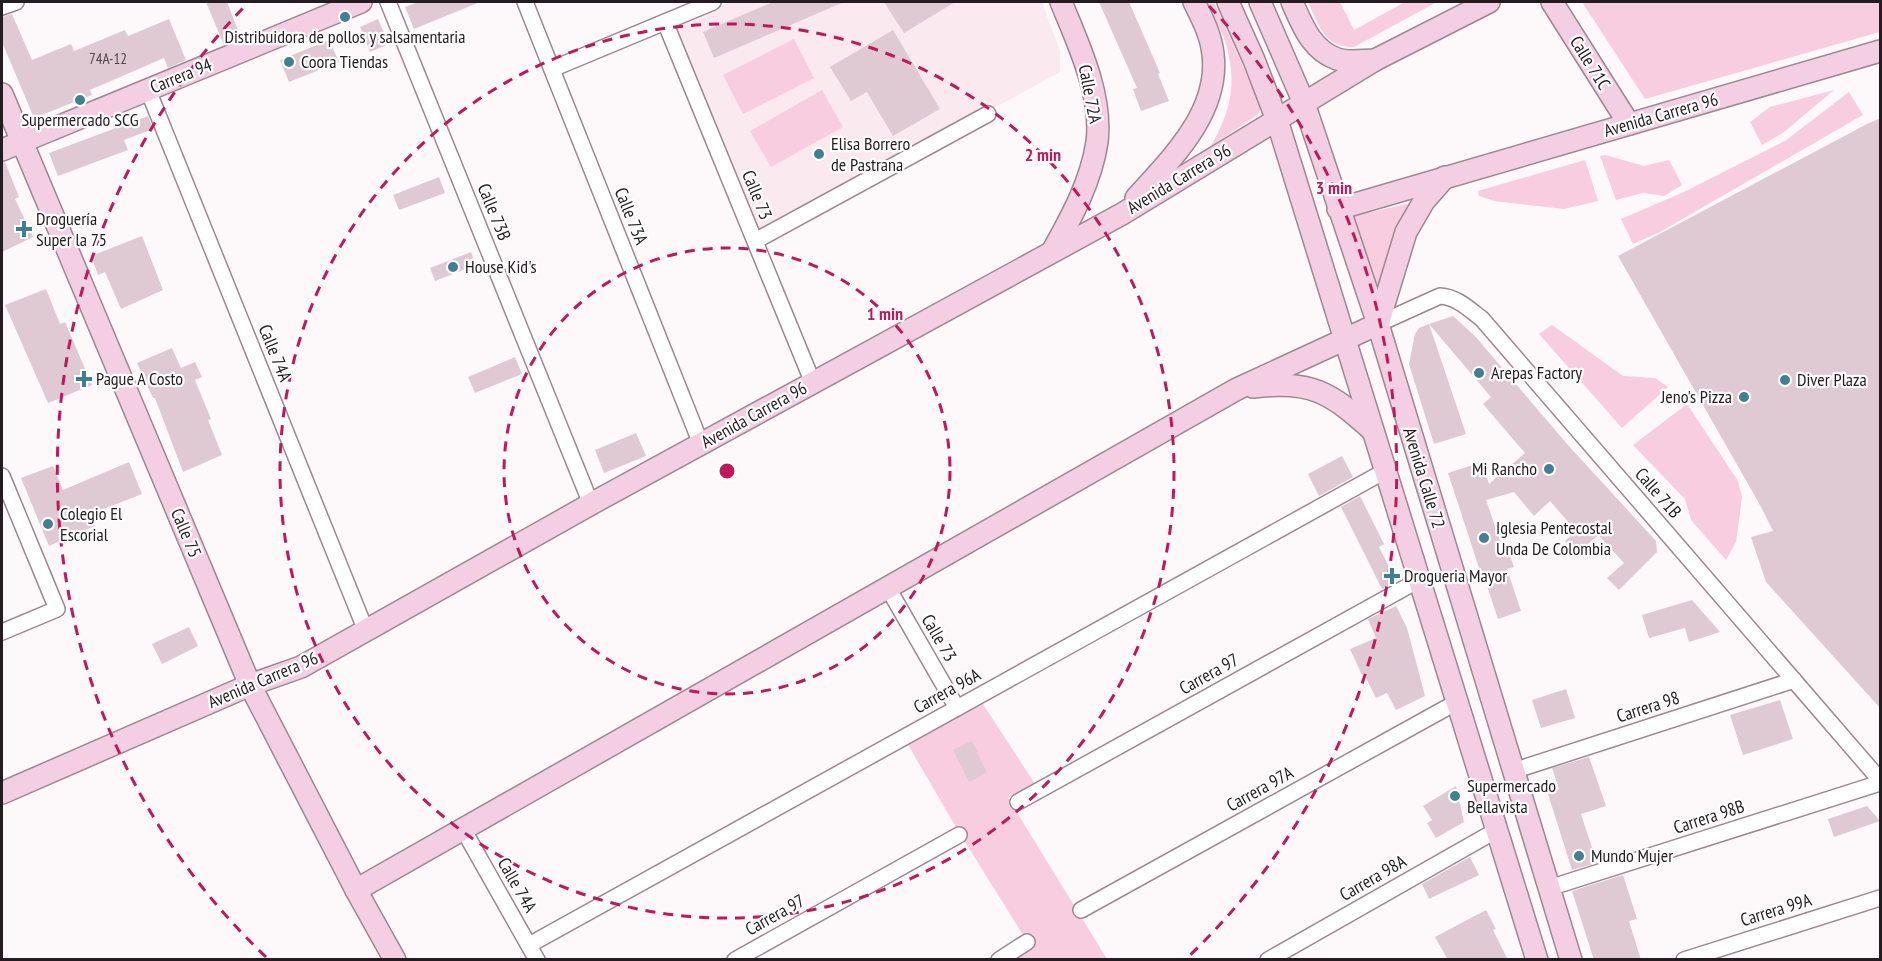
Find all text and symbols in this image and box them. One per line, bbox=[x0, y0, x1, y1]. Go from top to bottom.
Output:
marker: Distribuidora de pollos y salsamentaria bbox=[338, 10, 352, 24]
place label: Distribuidora de pollos y salsamentaria bbox=[225, 25, 465, 48]
street label: Calle 71C bbox=[1565, 31, 1616, 94]
house number: 74A-12 bbox=[89, 49, 127, 68]
place label: Coora Tiendas bbox=[301, 50, 388, 73]
street label: Carrera 94 bbox=[147, 53, 215, 98]
marker: Coora Tiendas bbox=[282, 55, 296, 69]
street label: Calle 72A bbox=[1074, 62, 1108, 126]
street label: Avenida Carrera 96 bbox=[1601, 87, 1721, 142]
marker: Supermercado SCG bbox=[73, 93, 87, 107]
place label: Supermercado SCG bbox=[21, 108, 139, 131]
place label: Elisa Borrero de Pastrana bbox=[831, 132, 910, 176]
street label: Avenida Carrera 96 bbox=[1122, 138, 1235, 219]
text: 2 min bbox=[1025, 143, 1061, 166]
marker: Elisa Borrero de Pastrana bbox=[812, 147, 826, 161]
street label: Calle 73 bbox=[737, 167, 778, 223]
text: 3 min bbox=[1316, 176, 1352, 199]
street label: Calle 73B bbox=[473, 180, 516, 244]
street label: Calle 73A bbox=[610, 184, 653, 248]
place label: Droguería Super la 75 bbox=[36, 207, 107, 251]
marker: Droguería Super la 75 bbox=[17, 222, 31, 236]
place label: House Kid's bbox=[465, 255, 537, 278]
marker: House Kid's bbox=[446, 260, 460, 274]
text: 1 min bbox=[867, 302, 903, 325]
street label: Calle 74A bbox=[254, 321, 297, 385]
place label: Arepas Factory bbox=[1491, 361, 1582, 384]
marker: Arepas Factory bbox=[1472, 366, 1486, 380]
place label: Pague A Costo bbox=[96, 367, 183, 390]
place label: Diver Plaza bbox=[1797, 368, 1867, 391]
marker: Pague A Costo bbox=[77, 372, 91, 386]
marker: Diver Plaza bbox=[1778, 373, 1792, 387]
street label: Avenida Carrera 96 bbox=[697, 376, 811, 453]
place label: Jeno's Pizza bbox=[1660, 385, 1732, 408]
marker: Jeno's Pizza bbox=[1737, 390, 1751, 404]
street label: Avenida Calle 72 bbox=[1398, 425, 1451, 531]
place label: Mi Rancho bbox=[1472, 457, 1537, 480]
centre of rings bbox=[717, 461, 737, 481]
marker: Mi Rancho bbox=[1542, 462, 1556, 476]
street label: Calle 71B bbox=[1630, 463, 1687, 523]
place label: Colegio El Escorial bbox=[60, 502, 123, 546]
street label: Calle 75 bbox=[166, 505, 207, 561]
place label: Iglesia Pentecostal Unda De Colombia bbox=[1496, 516, 1613, 560]
marker: Colegio El Escorial bbox=[41, 517, 55, 531]
marker: Iglesia Pentecostal Unda De Colombia bbox=[1477, 531, 1491, 545]
place label: Drogueria Mayor bbox=[1404, 564, 1507, 587]
marker: Drogueria Mayor bbox=[1385, 569, 1399, 583]
street label: Calle 73 bbox=[917, 610, 962, 666]
street label: Avenida Carrera 96 bbox=[204, 646, 321, 713]
street label: Carrera 97 bbox=[1175, 648, 1243, 699]
street label: Carrera 96A bbox=[909, 663, 985, 718]
street label: Carrera 98 bbox=[1614, 686, 1682, 727]
street label: Carrera 97A bbox=[1222, 761, 1298, 816]
place label: Supermercado Bellavista bbox=[1467, 774, 1556, 818]
marker: Supermercado Bellavista bbox=[1448, 789, 1462, 803]
street label: Carrera 98B bbox=[1671, 794, 1747, 839]
place label: Mundo Mujer bbox=[1591, 844, 1673, 867]
street label: Carrera 98A bbox=[1335, 849, 1411, 906]
marker: Mundo Mujer bbox=[1572, 849, 1586, 863]
street label: Calle 74A bbox=[493, 853, 543, 917]
street label: Carrera 99A bbox=[1738, 888, 1815, 931]
street label: Carrera 97 bbox=[741, 889, 809, 940]

